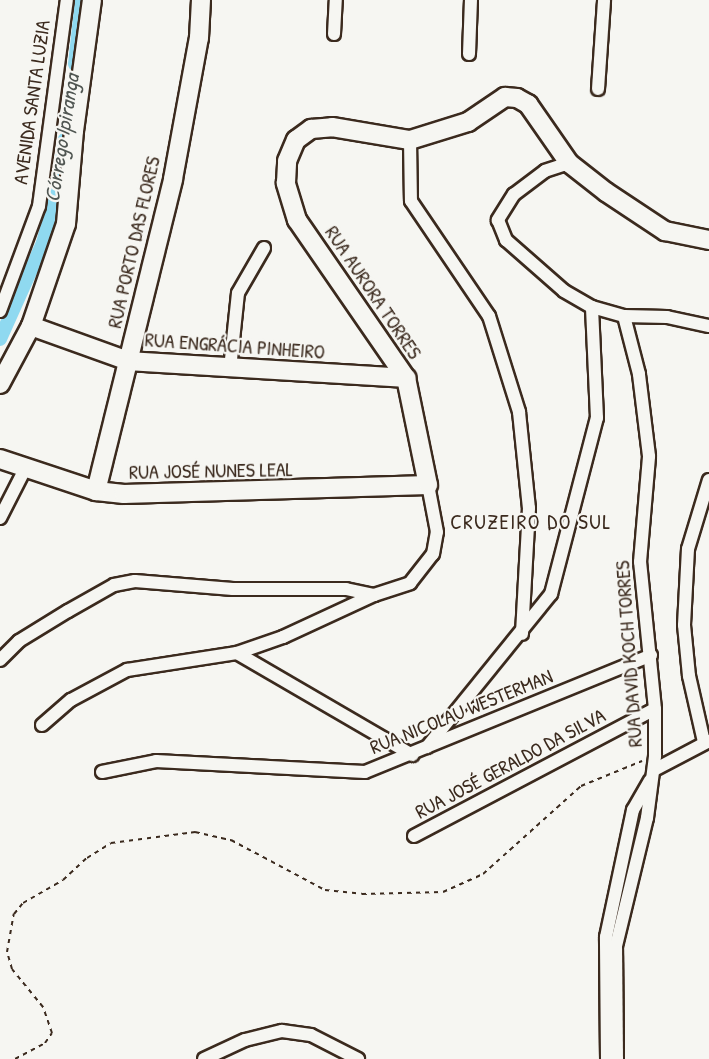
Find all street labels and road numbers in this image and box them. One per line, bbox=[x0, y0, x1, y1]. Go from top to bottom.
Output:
street label: AVENIDA SANTA LUZIA bbox=[8, 18, 54, 186]
street label: RUA PORTO DAS FLORES bbox=[102, 154, 164, 330]
street label: RUA AURORA TORRES bbox=[321, 221, 427, 363]
street label: RUA ENGRÁCIA PINHEIRO bbox=[144, 327, 326, 363]
street label: RUA JOSÉ NUNES LEAL bbox=[129, 457, 293, 483]
street label: RUA DAVID KOCH TORRES bbox=[610, 560, 646, 748]
street label: RUA NICOLAU WESTERMAN bbox=[366, 663, 556, 759]
street label: RUA JOSÉ GERALDO DA SILVA bbox=[411, 703, 609, 823]

